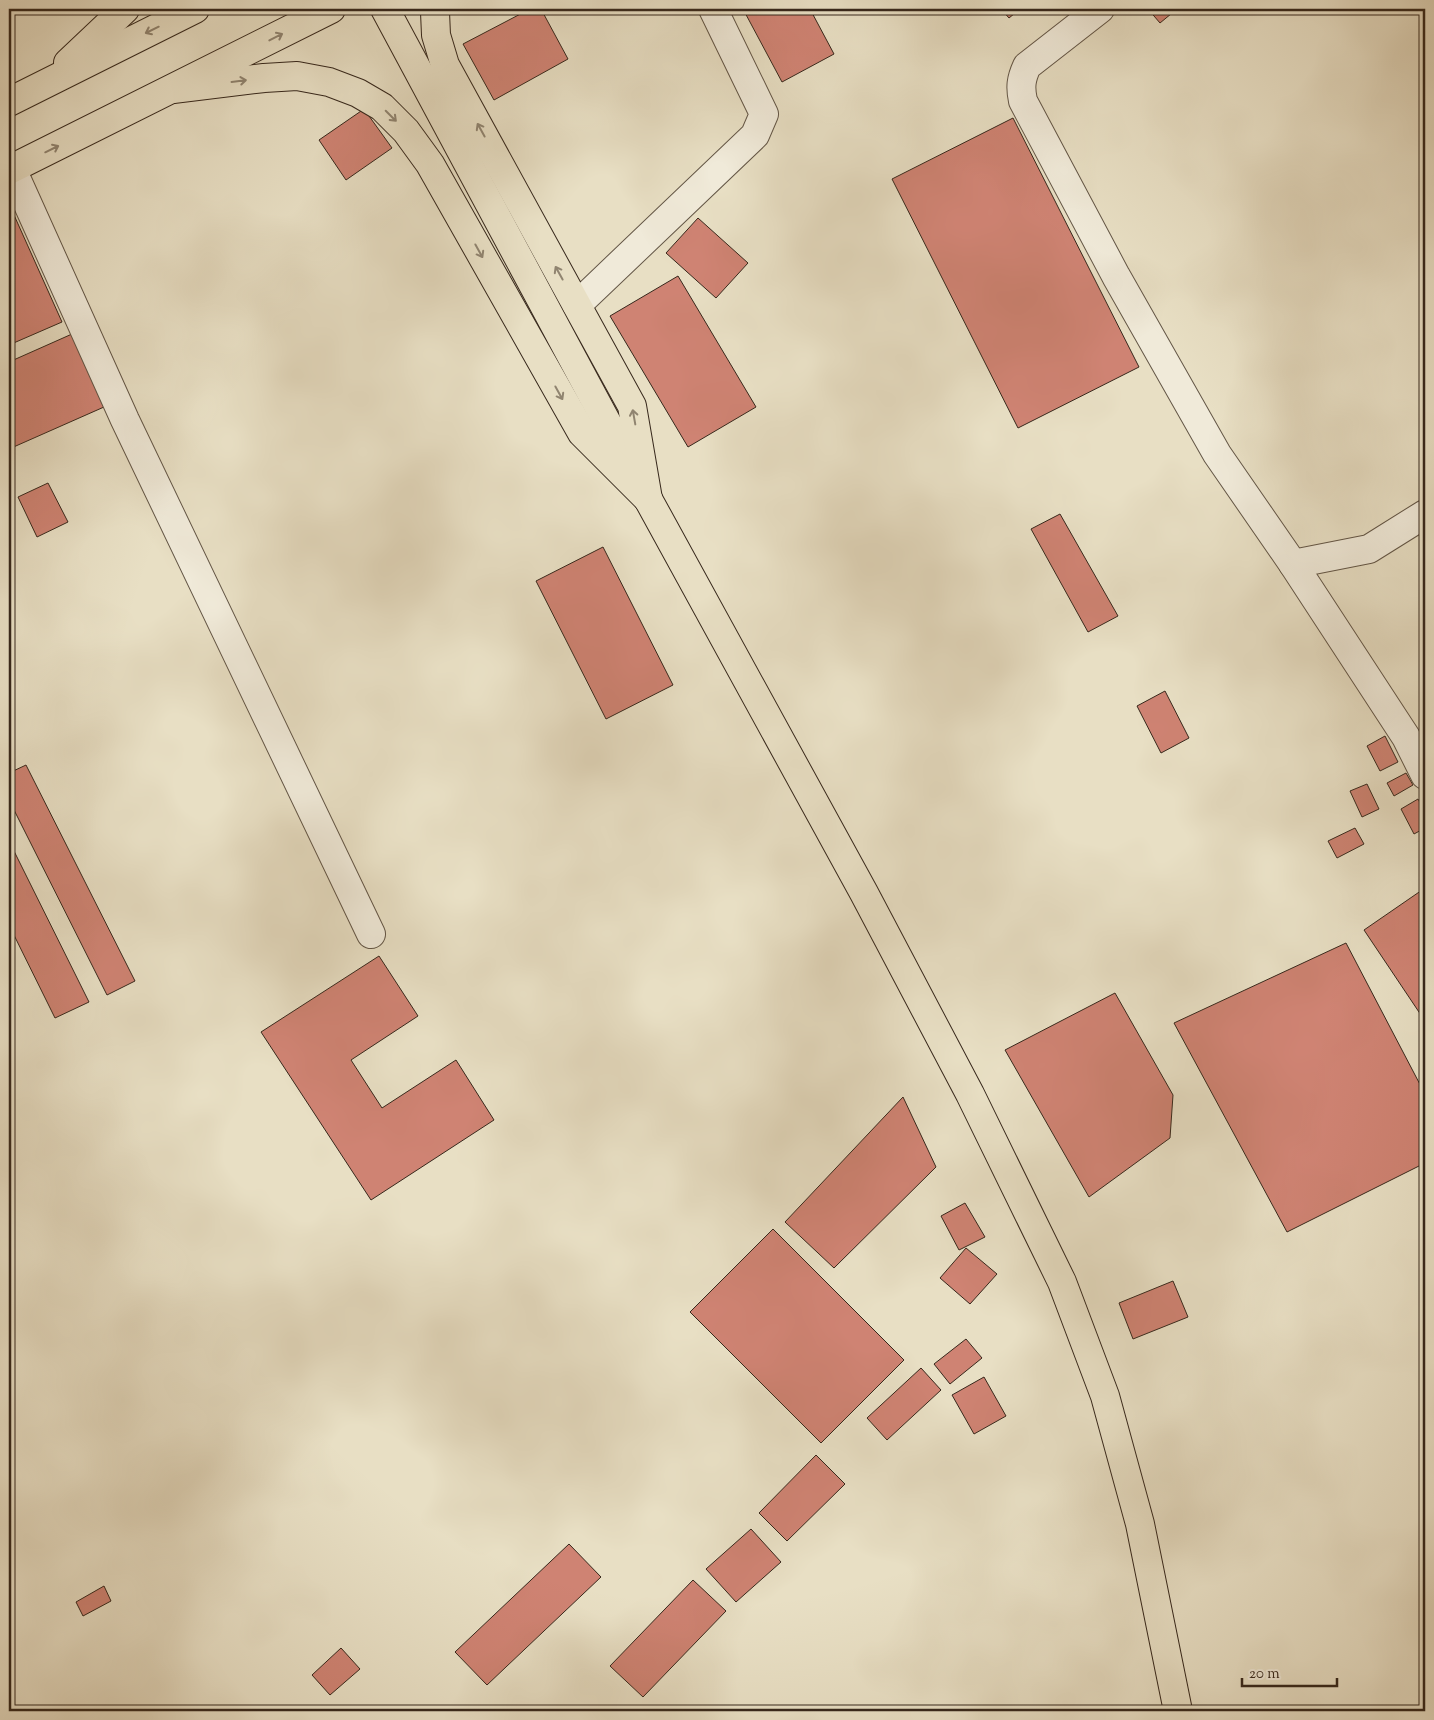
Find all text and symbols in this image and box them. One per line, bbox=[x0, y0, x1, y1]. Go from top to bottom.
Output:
one-way arrow bbox=[145, 26, 160, 36]
one-way arrow bbox=[268, 32, 283, 41]
one-way arrow bbox=[230, 76, 246, 86]
one-way arrow bbox=[385, 109, 397, 122]
one-way arrow bbox=[476, 123, 486, 138]
one-way arrow bbox=[45, 144, 60, 154]
one-way arrow bbox=[474, 244, 484, 259]
one-way arrow bbox=[554, 265, 564, 280]
one-way arrow bbox=[554, 385, 564, 400]
one-way arrow bbox=[628, 409, 638, 425]
scale bar bbox=[1242, 1655, 1336, 1687]
text: 20 m bbox=[1249, 1664, 1280, 1685]

